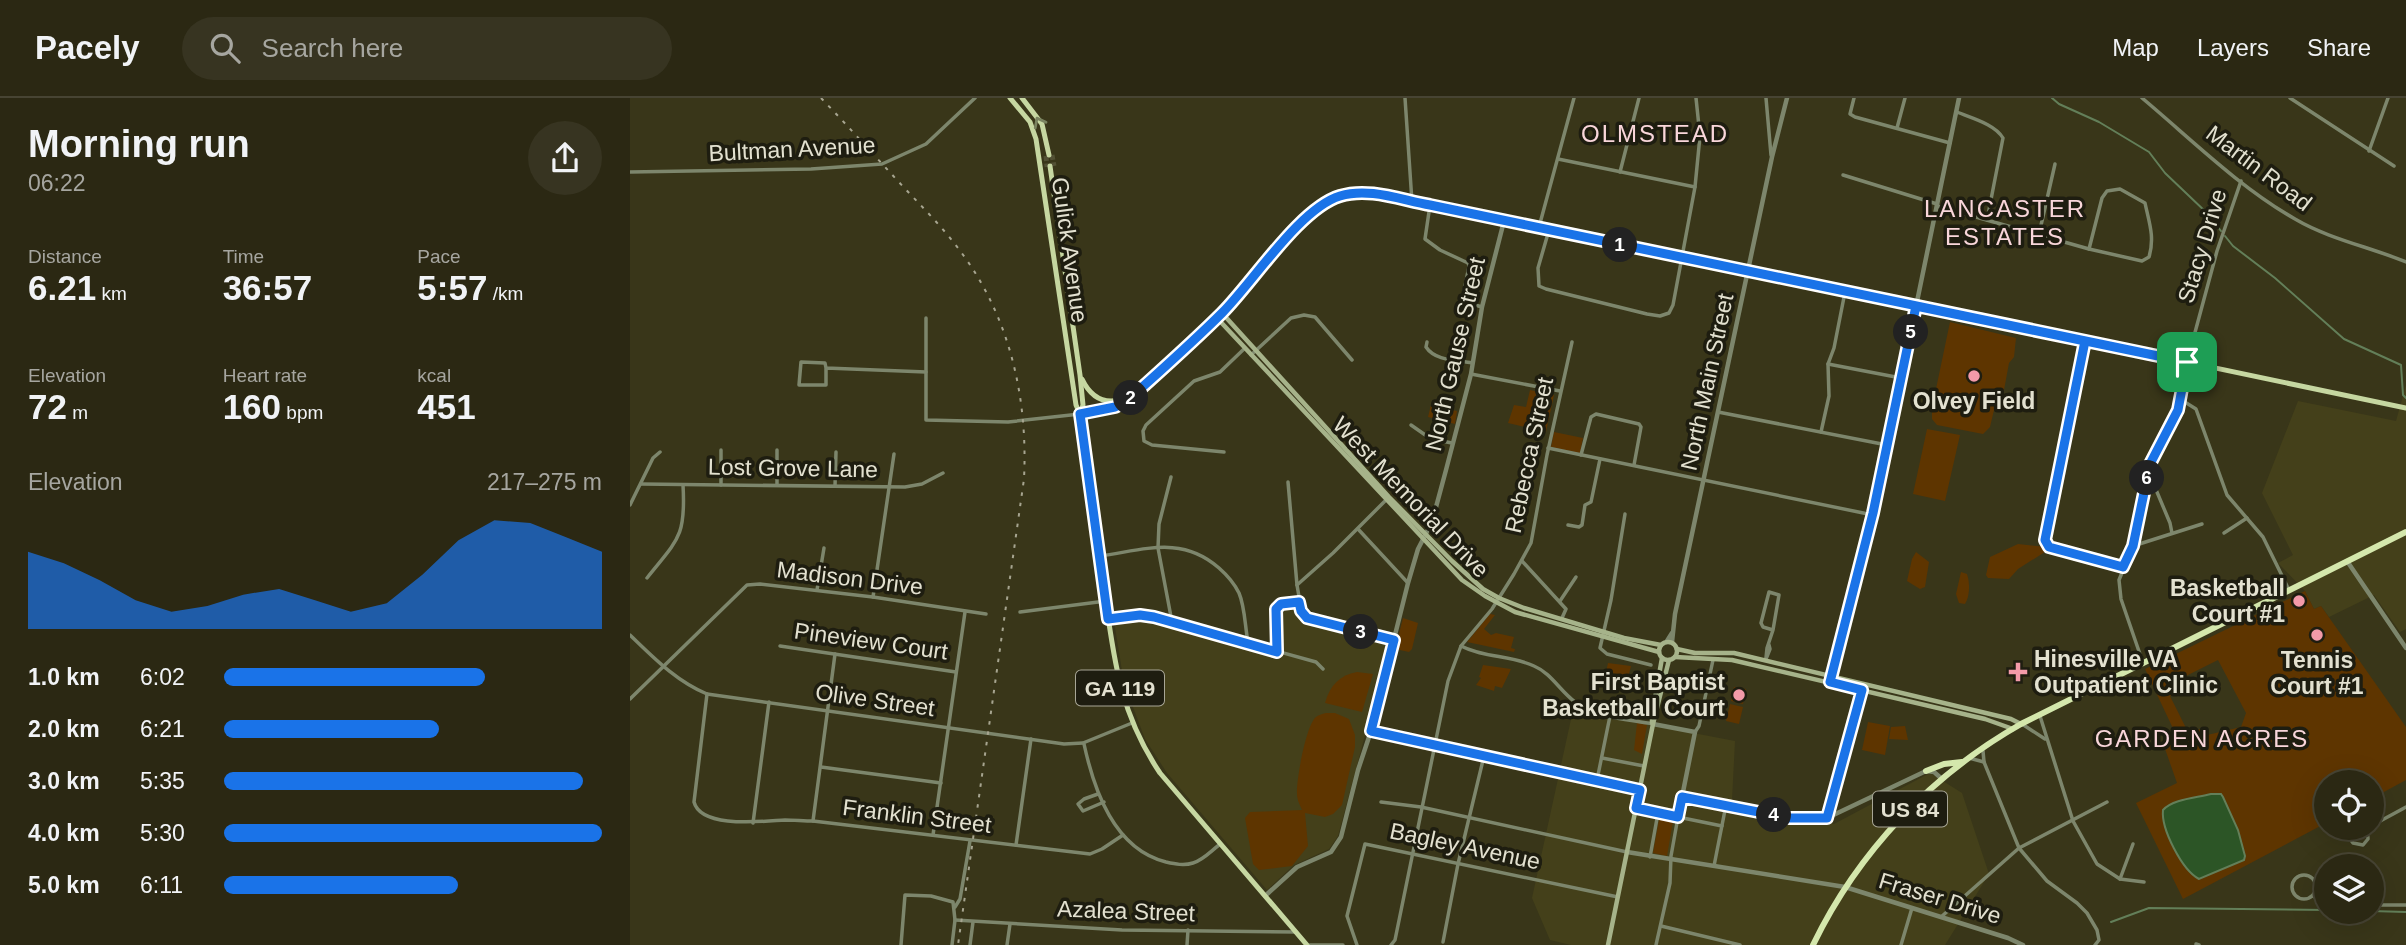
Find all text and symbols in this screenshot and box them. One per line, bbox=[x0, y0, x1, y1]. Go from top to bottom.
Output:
search box bbox=[182, 17, 672, 80]
text: Pacely bbox=[35, 29, 140, 66]
icon: search bbox=[206, 29, 244, 67]
text: Search here bbox=[262, 33, 403, 63]
text: Map bbox=[2112, 34, 2159, 61]
text: Layers bbox=[2197, 34, 2269, 61]
text: Share bbox=[2307, 34, 2371, 61]
one-way arrow bbox=[1034, 117, 1048, 129]
district label: OLMSTEAD bbox=[1581, 120, 1729, 147]
street label: Martin Road bbox=[2201, 120, 2317, 216]
button: share bbox=[528, 121, 602, 195]
text: Morning run bbox=[28, 123, 250, 165]
street label: Bultman Avenue bbox=[708, 132, 876, 166]
text: 06:22 bbox=[28, 170, 86, 196]
street label: Gulick Avenue bbox=[1047, 176, 1093, 324]
street label: Stacy Drive bbox=[2172, 186, 2232, 306]
district label: LANCASTER ESTATES bbox=[1924, 195, 2086, 250]
pin: 1 bbox=[1602, 228, 1637, 262]
text: 1 bbox=[1614, 234, 1625, 255]
text: Distance bbox=[28, 246, 102, 267]
text: Time bbox=[223, 246, 264, 267]
text: Pace bbox=[417, 246, 461, 267]
street label: North Gause Street bbox=[1420, 254, 1490, 453]
text: 6.21 bbox=[28, 268, 96, 307]
text: 36:57 bbox=[223, 268, 312, 307]
text: 5:57 bbox=[417, 268, 487, 307]
text: km bbox=[96, 283, 127, 304]
text: /km bbox=[487, 283, 523, 304]
street label: North Main Street bbox=[1676, 291, 1739, 473]
pin: 5 bbox=[1894, 314, 1928, 350]
text: 5 bbox=[1905, 321, 1916, 342]
pin bbox=[2157, 332, 2217, 392]
icon: arrive bbox=[2168, 343, 2206, 381]
text: Elevation bbox=[28, 365, 106, 386]
text: Heart rate bbox=[223, 365, 307, 386]
text: kcal bbox=[417, 365, 451, 386]
marker: Olvey Field bbox=[1966, 368, 1982, 384]
street label: Rebecca Street bbox=[1500, 374, 1558, 535]
pin: 2 bbox=[1114, 380, 1148, 416]
text: 72 bbox=[28, 387, 67, 426]
text: 160 bbox=[223, 387, 281, 426]
text: 451 bbox=[417, 387, 476, 426]
text: 2 bbox=[1125, 387, 1136, 408]
place label: Olvey Field bbox=[1913, 388, 2035, 414]
text: m bbox=[67, 402, 88, 423]
text: bpm bbox=[281, 402, 323, 423]
street label: West Memorial Drive bbox=[1328, 411, 1494, 583]
street label: Lost Grove Lane bbox=[708, 454, 878, 482]
pin: 6 bbox=[2130, 460, 2164, 496]
text: 6 bbox=[2141, 467, 2152, 488]
text: Elevation bbox=[28, 469, 123, 495]
text: 217–275 m bbox=[487, 469, 602, 495]
street label: Madison Drive bbox=[775, 556, 925, 600]
place label: Basketball Court #1 bbox=[2170, 575, 2285, 627]
marker: Basketball Court #1 bbox=[2291, 593, 2307, 609]
pin: 3 bbox=[1344, 614, 1378, 650]
street label: Pineview Court bbox=[793, 617, 950, 665]
text: 3 bbox=[1355, 621, 1366, 642]
marker: Tennis Court #1 bbox=[2309, 627, 2325, 643]
place label: Hinesville VA Outpatient Clinic bbox=[2034, 646, 2218, 698]
place label: Tennis Court #1 bbox=[2270, 647, 2364, 699]
marker: Hinesville VA Outpatient Clinic bbox=[2008, 662, 2028, 682]
text: 1.0 km bbox=[28, 664, 100, 690]
text: 6:02 bbox=[140, 664, 185, 690]
place label: First Baptist Basketball Court bbox=[1542, 669, 1725, 721]
road number: GA 119 bbox=[1076, 670, 1164, 706]
street label: Olive Street bbox=[814, 679, 937, 721]
marker: First Baptist Basketball Court bbox=[1731, 687, 1747, 703]
text: 2.0 km bbox=[28, 716, 100, 742]
text: 6:21 bbox=[140, 716, 185, 742]
district label: GARDEN ACRES bbox=[2095, 725, 2309, 752]
text: 3.0 km bbox=[28, 768, 100, 794]
text: 5:35 bbox=[140, 768, 185, 794]
map controls bbox=[2314, 770, 2384, 924]
button: locate bbox=[2314, 770, 2384, 840]
road number: US 84 bbox=[1873, 792, 1947, 826]
street label: Franklin Street bbox=[841, 794, 993, 838]
pin: 4 bbox=[1756, 798, 1792, 832]
text: 4 bbox=[1768, 804, 1779, 825]
street label: Bagley Avenue bbox=[1387, 817, 1543, 875]
text: 4.0 km bbox=[28, 820, 100, 846]
text: 5:30 bbox=[140, 820, 185, 846]
button: layers bbox=[2314, 854, 2384, 924]
street label: Fraser Drive bbox=[1876, 867, 2004, 929]
text: 5.0 km bbox=[28, 872, 100, 898]
text: 6:11 bbox=[140, 872, 183, 898]
street label: Azalea Street bbox=[1057, 896, 1196, 926]

